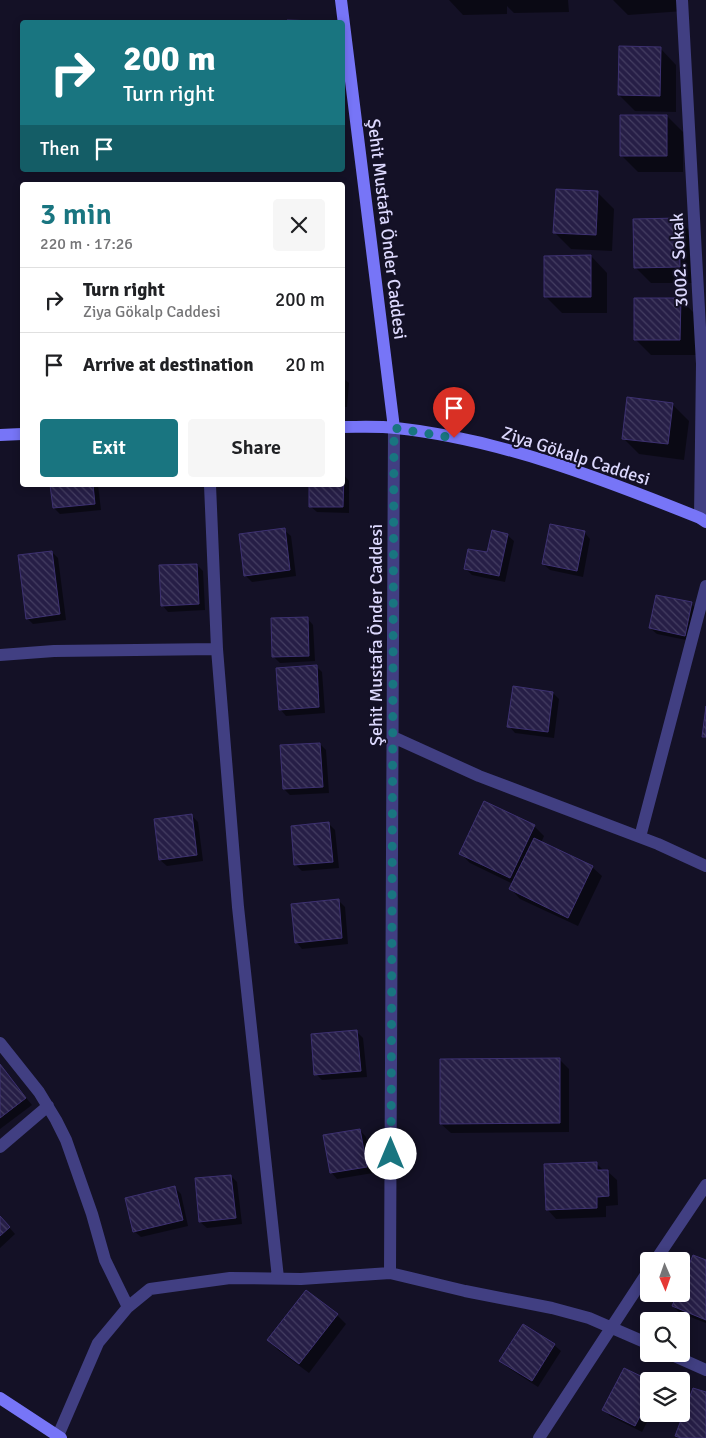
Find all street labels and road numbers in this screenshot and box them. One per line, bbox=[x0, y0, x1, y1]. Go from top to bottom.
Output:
street label: Şehit Mustafa Önder Caddesi bbox=[363, 117, 411, 341]
street label: 3002. Sokak bbox=[666, 212, 692, 308]
street label: Ziya Gökalp Caddesi bbox=[499, 422, 653, 490]
street label: Şehit Mustafa Önder Caddesi bbox=[365, 524, 387, 746]

